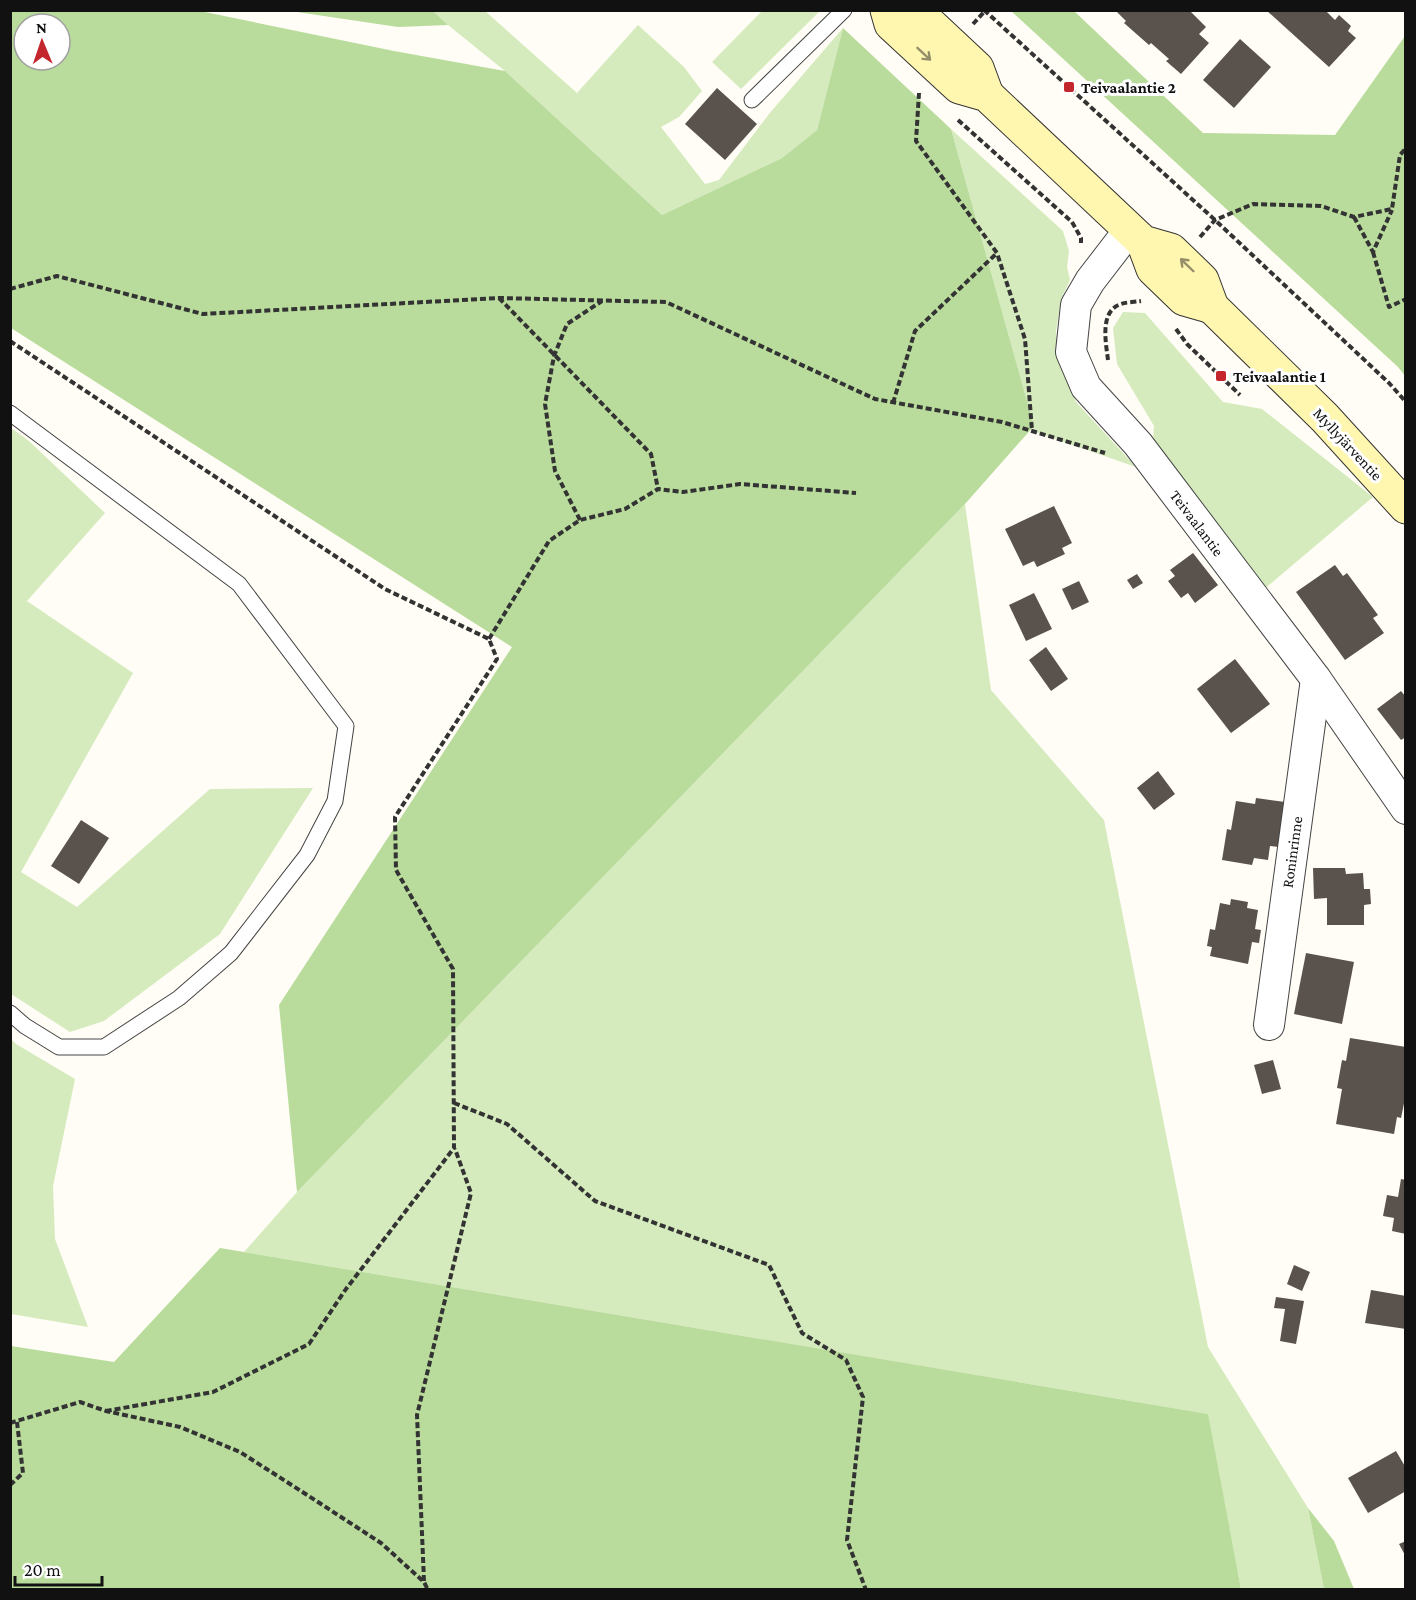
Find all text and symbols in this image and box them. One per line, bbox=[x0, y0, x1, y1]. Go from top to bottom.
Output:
north arrow bbox=[12, 12, 72, 72]
text: N bbox=[36, 19, 47, 36]
one-way arrow bbox=[916, 47, 931, 61]
place label: Teivaalantie 2 bbox=[1081, 79, 1176, 96]
marker: Teivaalantie 2 bbox=[1062, 80, 1076, 94]
one-way arrow bbox=[1179, 258, 1194, 272]
place label: Teivaalantie 1 bbox=[1233, 368, 1326, 385]
marker: Teivaalantie 1 bbox=[1214, 369, 1228, 383]
street label: Myllyjärventie bbox=[1309, 404, 1386, 484]
street label: Teivaalantie bbox=[1167, 487, 1227, 559]
street label: Roninrinne bbox=[1279, 815, 1305, 889]
scale bar bbox=[15, 1549, 102, 1587]
text: 20 m bbox=[24, 1560, 61, 1580]

